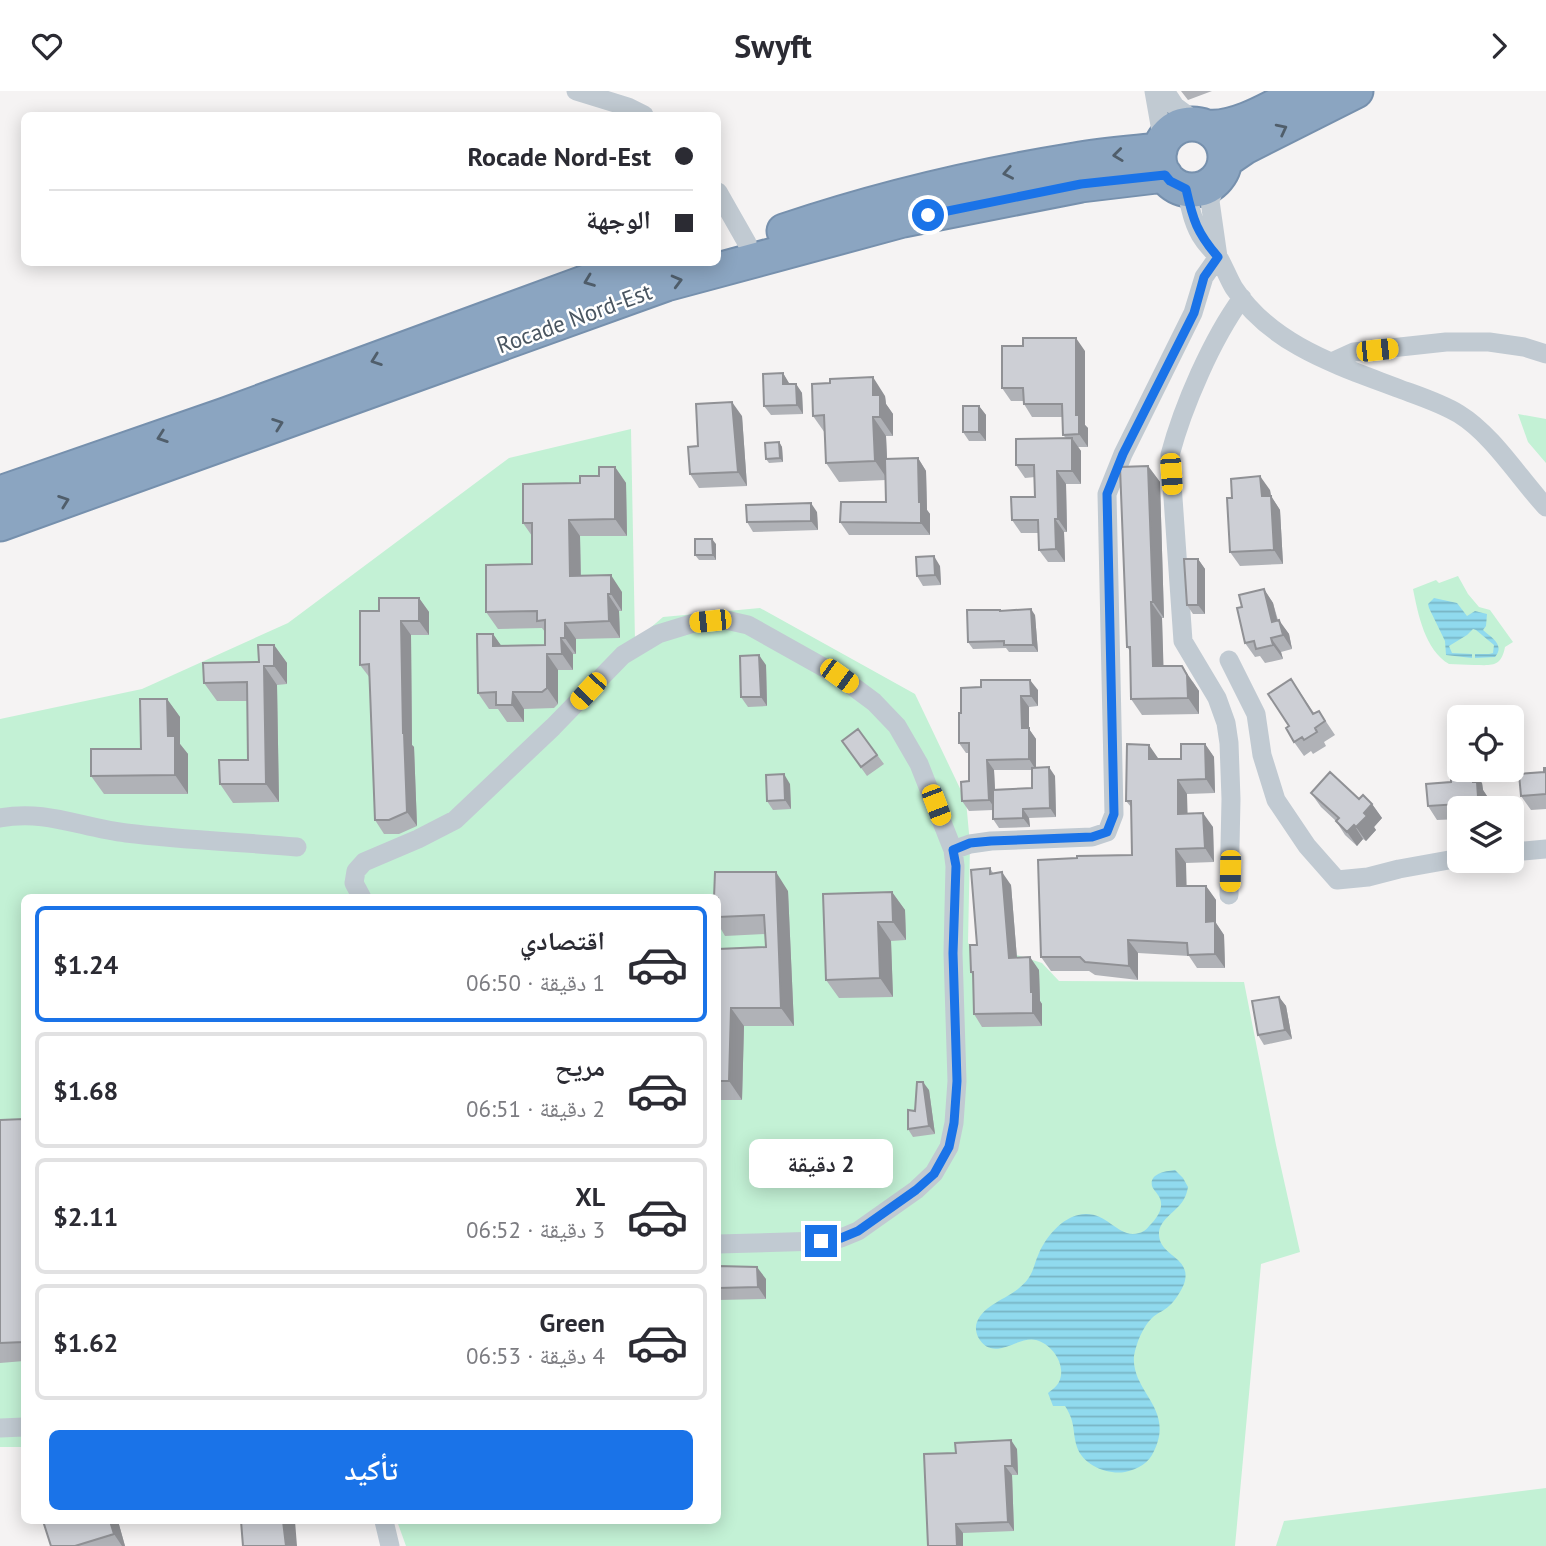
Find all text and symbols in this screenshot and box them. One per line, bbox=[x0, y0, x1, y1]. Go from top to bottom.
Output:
text: Swyft bbox=[734, 25, 812, 67]
icon: heart bbox=[28, 27, 66, 65]
icon: forward bbox=[1480, 27, 1518, 65]
one-way arrow bbox=[1275, 123, 1287, 137]
text: Rocade Nord-Est bbox=[468, 140, 651, 173]
one-way arrow bbox=[1112, 147, 1124, 162]
one-way arrow bbox=[1002, 164, 1014, 179]
route start bbox=[912, 199, 944, 231]
text: الوجهة bbox=[586, 203, 651, 236]
one-way arrow bbox=[584, 273, 596, 287]
one-way arrow bbox=[671, 275, 683, 290]
street label: Rocade Nord-Est bbox=[492, 276, 656, 359]
car bbox=[1356, 337, 1399, 363]
one-way arrow bbox=[371, 352, 383, 366]
one-way arrow bbox=[272, 418, 284, 432]
one-way arrow bbox=[156, 429, 169, 443]
car bbox=[1160, 452, 1183, 496]
one-way arrow bbox=[58, 495, 70, 509]
car bbox=[689, 608, 732, 634]
car bbox=[816, 655, 863, 697]
car bbox=[566, 668, 611, 714]
map controls bbox=[1447, 705, 1524, 873]
button: locate bbox=[1447, 705, 1524, 782]
car bbox=[919, 782, 954, 828]
button: layers bbox=[1447, 796, 1524, 873]
car bbox=[1220, 850, 1241, 892]
text: اقتصادي bbox=[520, 924, 605, 957]
icon: car bbox=[626, 933, 689, 996]
text: $1.24 bbox=[53, 948, 118, 981]
text: 1 دقيقة · 06:50 bbox=[466, 968, 605, 997]
text: مريح bbox=[555, 1050, 605, 1083]
icon: car bbox=[626, 1059, 689, 1122]
text: $1.68 bbox=[53, 1074, 118, 1107]
text: 2 دقيقة · 06:51 bbox=[466, 1094, 605, 1123]
callout: 2 دقيقة bbox=[749, 1139, 893, 1189]
text: 2 دقيقة bbox=[787, 1149, 855, 1178]
text: XL bbox=[575, 1180, 605, 1213]
icon: car bbox=[626, 1185, 689, 1248]
text: $2.11 bbox=[53, 1200, 118, 1233]
text: 3 دقيقة · 06:52 bbox=[466, 1215, 605, 1244]
route end bbox=[805, 1225, 837, 1257]
text: Green bbox=[540, 1306, 605, 1339]
icon: car bbox=[626, 1311, 689, 1374]
text: $1.62 bbox=[53, 1326, 118, 1359]
text: 4 دقيقة · 06:53 bbox=[466, 1341, 605, 1370]
button: تأكيد bbox=[49, 1430, 693, 1510]

